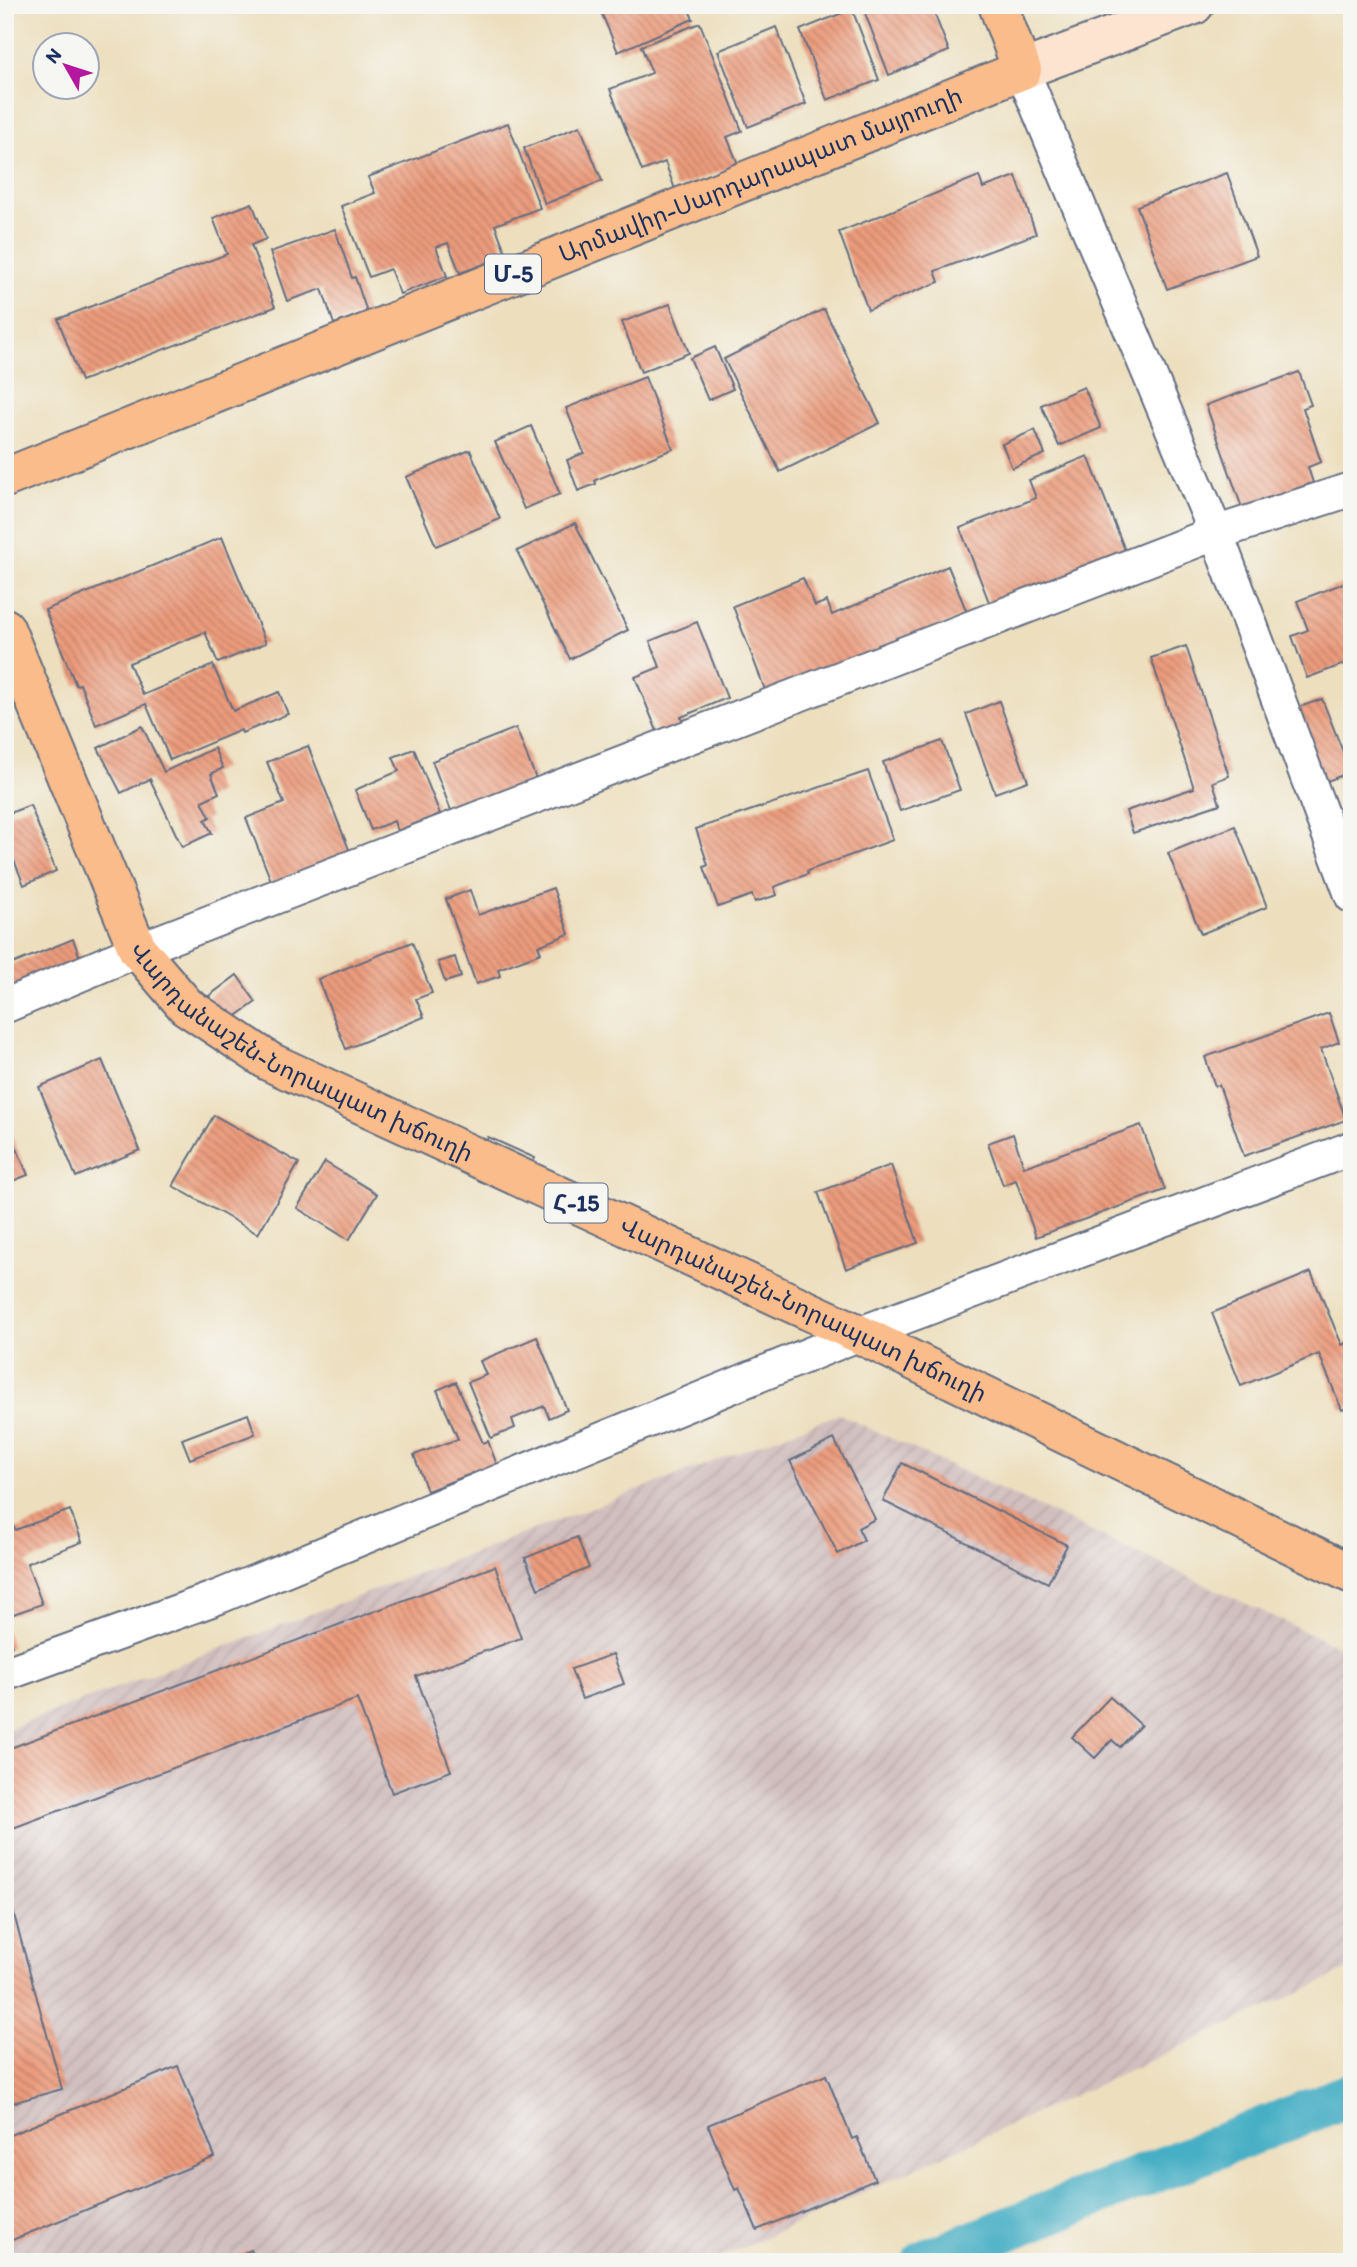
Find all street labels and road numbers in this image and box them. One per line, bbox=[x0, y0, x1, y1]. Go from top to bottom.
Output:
street label: Արմավիր-Սարդարապատ մայրուղի bbox=[554, 81, 966, 268]
road number: Մ-5 bbox=[485, 255, 541, 294]
street label: Վարդանաշեն-Նորապատ խճուղի bbox=[124, 936, 478, 1168]
road number: Հ-15 bbox=[544, 1184, 608, 1222]
street label: Վարդանաշեն-Նորապատ խճուղի bbox=[615, 1211, 992, 1408]

